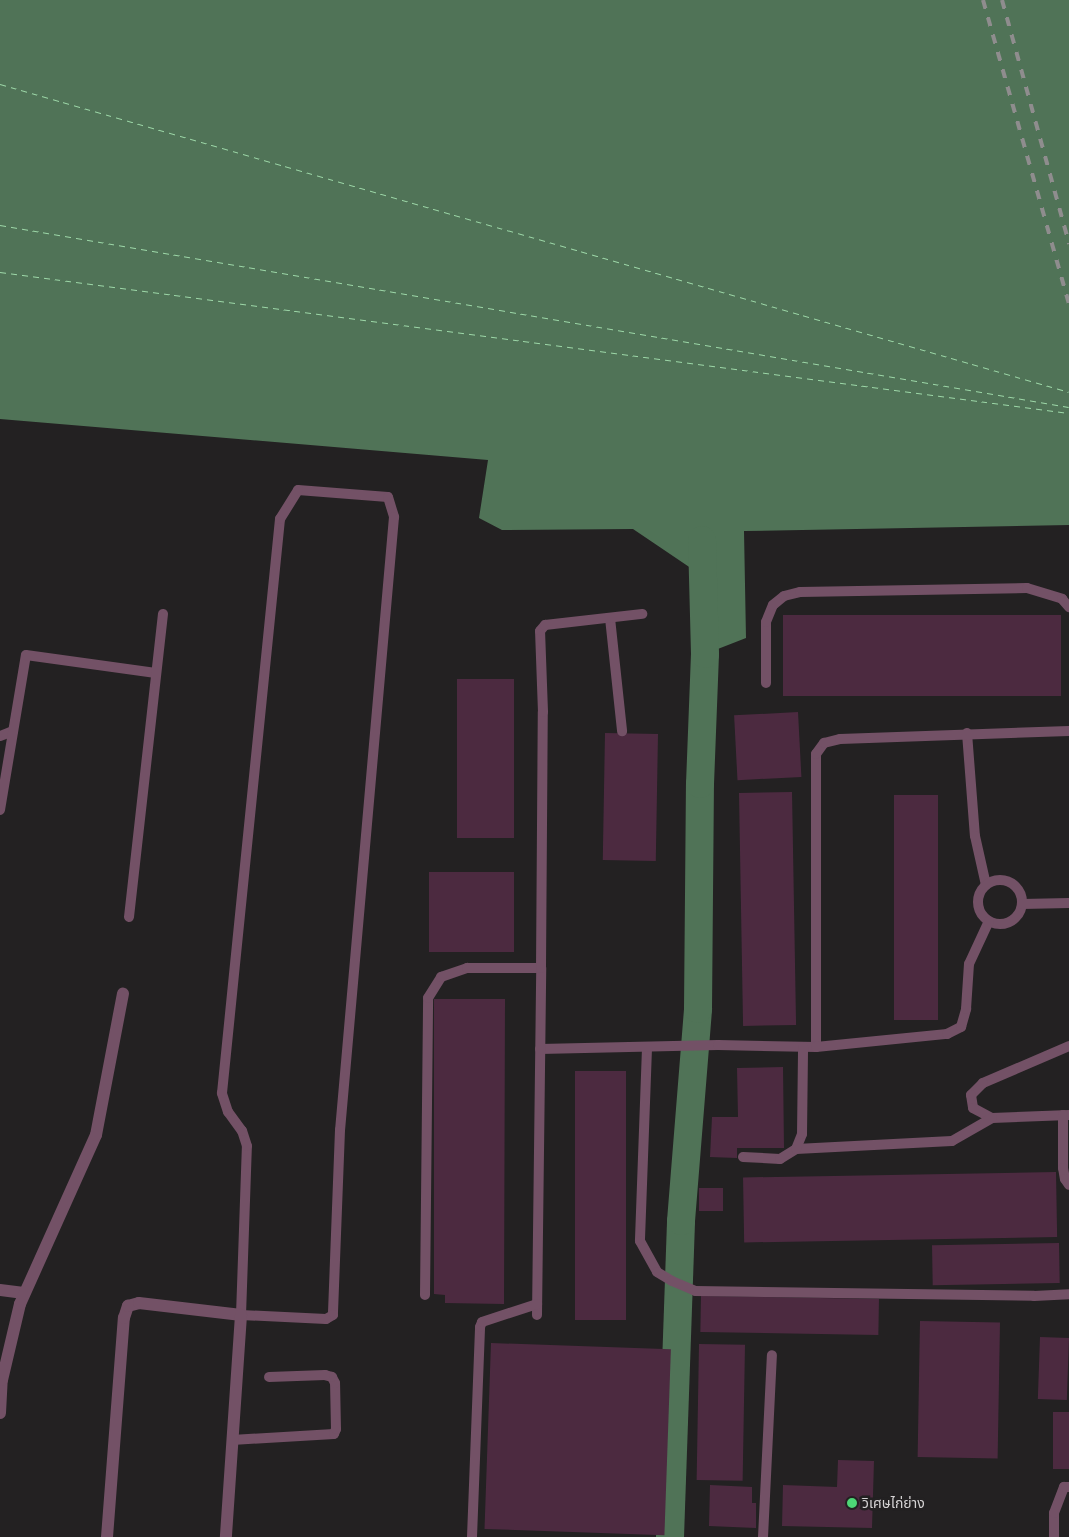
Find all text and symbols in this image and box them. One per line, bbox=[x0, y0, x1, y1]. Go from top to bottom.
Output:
place label: วิเศษไก่ย่าง bbox=[862, 1495, 925, 1511]
marker: วิเศษไก่ย่าง bbox=[846, 1497, 858, 1509]

